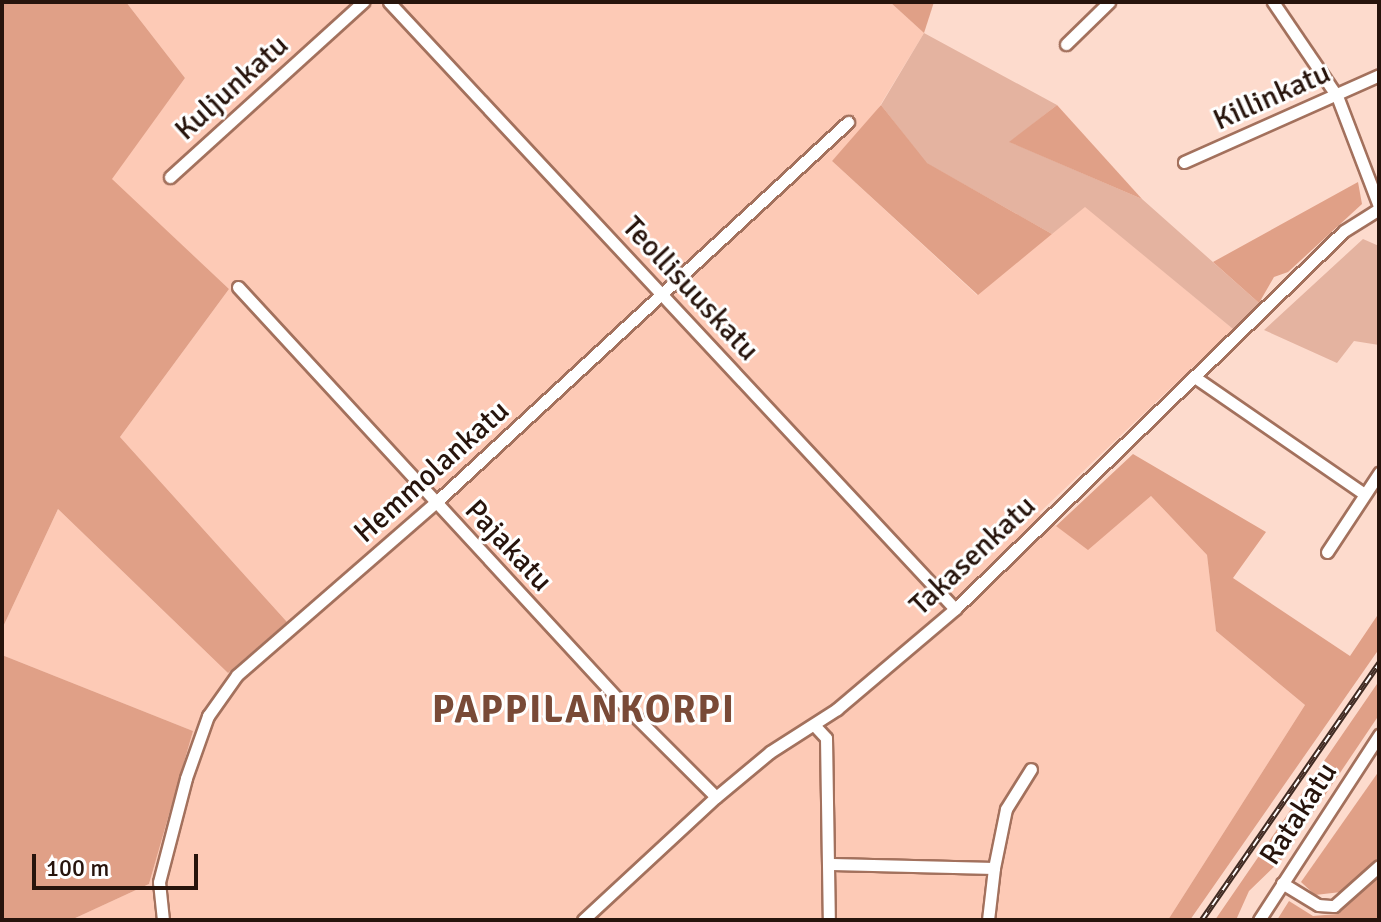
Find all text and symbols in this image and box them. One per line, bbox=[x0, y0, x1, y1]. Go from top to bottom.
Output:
street label: Kuljunkatu bbox=[168, 28, 296, 148]
street label: Killinkatu bbox=[1208, 55, 1336, 139]
street label: Teollisuuskatu bbox=[614, 209, 766, 369]
street label: Hemmolankatu bbox=[347, 393, 517, 551]
street label: Takasenkatu bbox=[902, 488, 1044, 624]
street label: Pajakatu bbox=[457, 493, 559, 599]
district label: PAPPILANKORPI bbox=[432, 687, 736, 733]
street label: Ratakatu bbox=[1253, 756, 1345, 872]
scale bar bbox=[36, 838, 202, 888]
text: 100 m bbox=[46, 853, 109, 883]

